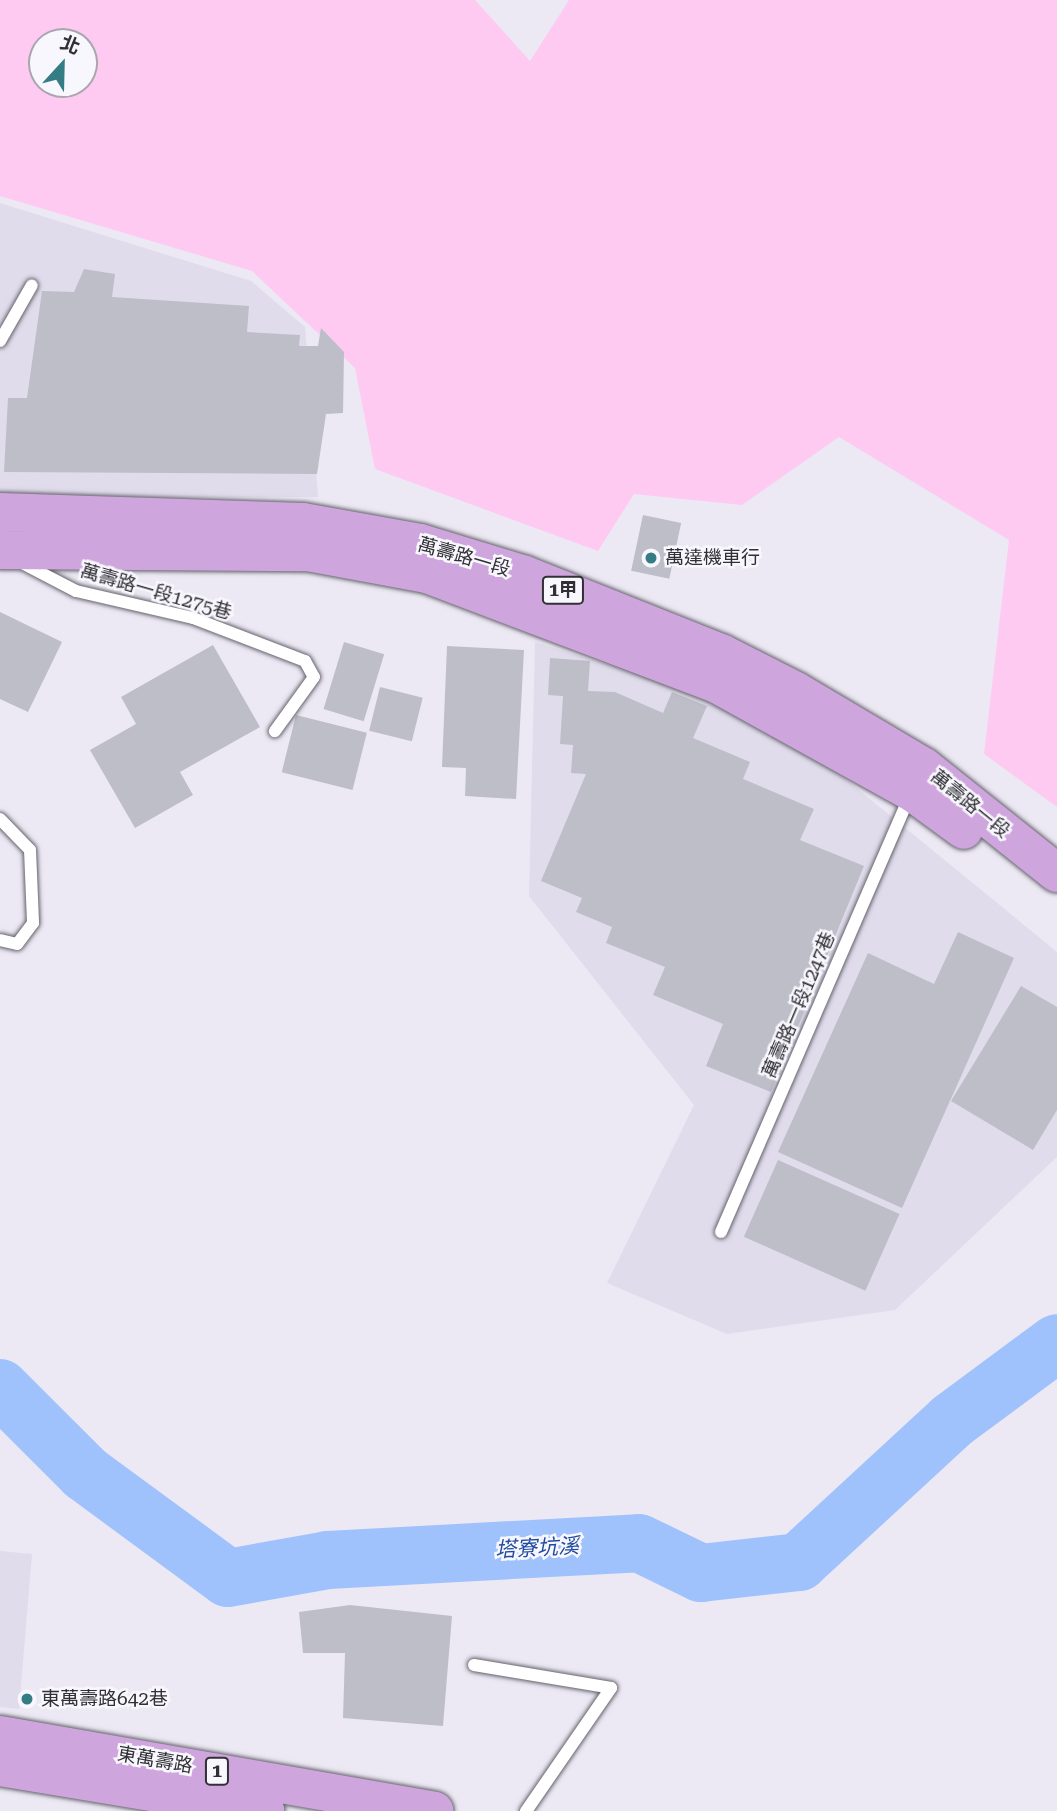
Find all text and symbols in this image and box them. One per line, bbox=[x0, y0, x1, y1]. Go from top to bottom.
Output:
north arrow bbox=[28, 28, 98, 98]
text: 北 bbox=[57, 31, 83, 59]
street label: 萬壽路一段 bbox=[415, 533, 513, 581]
place label: 萬達機車行 bbox=[665, 547, 760, 569]
marker: 萬達機車行 bbox=[643, 550, 659, 566]
street label: 萬壽路一段1275巷 bbox=[78, 559, 234, 625]
road number: 1甲 bbox=[540, 576, 586, 604]
street label: 萬壽路一段 bbox=[926, 765, 1014, 843]
street label: 萬壽路一段1247巷 bbox=[758, 928, 840, 1082]
water label: 塔寮坑溪 bbox=[494, 1533, 580, 1563]
place label: 東萬壽路642巷 bbox=[41, 1688, 168, 1710]
marker: 東萬壽路642巷 bbox=[19, 1691, 35, 1707]
street label: 東萬壽路 bbox=[116, 1742, 194, 1778]
road number: 1 bbox=[205, 1756, 229, 1786]

